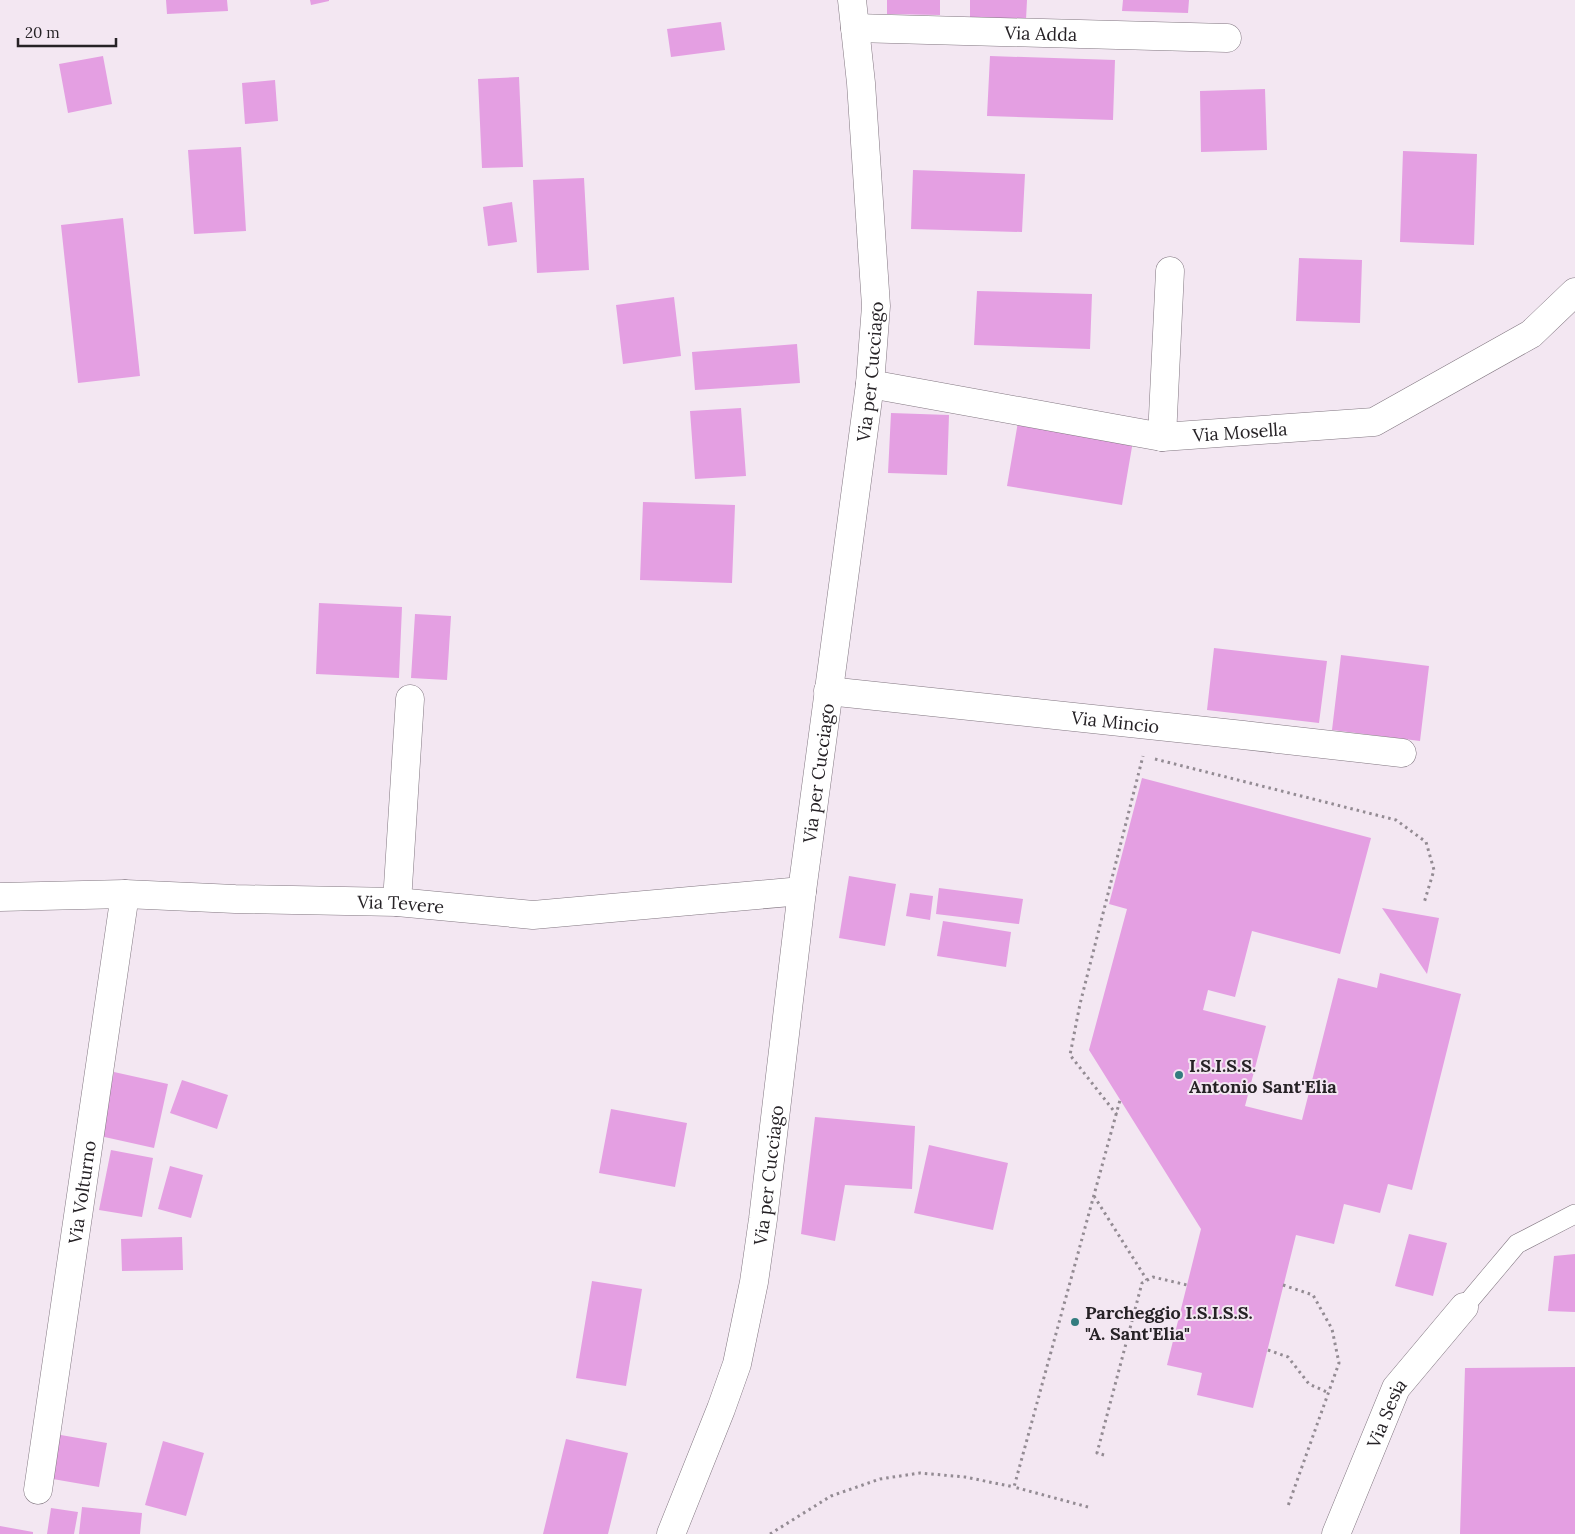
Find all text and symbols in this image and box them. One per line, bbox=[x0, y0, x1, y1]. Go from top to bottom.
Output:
scale bar bbox=[18, 15, 115, 47]
street label: Via Adda bbox=[1003, 20, 1078, 45]
text: 20 m bbox=[25, 23, 60, 42]
street label: Via per Cucciago bbox=[851, 301, 888, 444]
street label: Via Mosella bbox=[1191, 417, 1288, 446]
street label: Via per Cucciago bbox=[797, 702, 839, 845]
street label: Via Mincio bbox=[1069, 705, 1160, 738]
street label: Via Tevere bbox=[356, 890, 445, 918]
place label: I.S.I.S.S. Antonio Sant'Elia bbox=[1189, 1054, 1337, 1098]
marker: I.S.I.S.S. Antonio Sant'Elia bbox=[1173, 1069, 1185, 1081]
street label: Via per Cucciago bbox=[748, 1104, 788, 1248]
street label: Via Volturno bbox=[62, 1139, 100, 1246]
place label: Parcheggio I.S.I.S.S. "A. Sant'Elia" bbox=[1085, 1301, 1253, 1345]
marker: Parcheggio I.S.I.S.S. "A. Sant'Elia" bbox=[1069, 1316, 1081, 1328]
street label: Via Sesia bbox=[1361, 1373, 1411, 1452]

